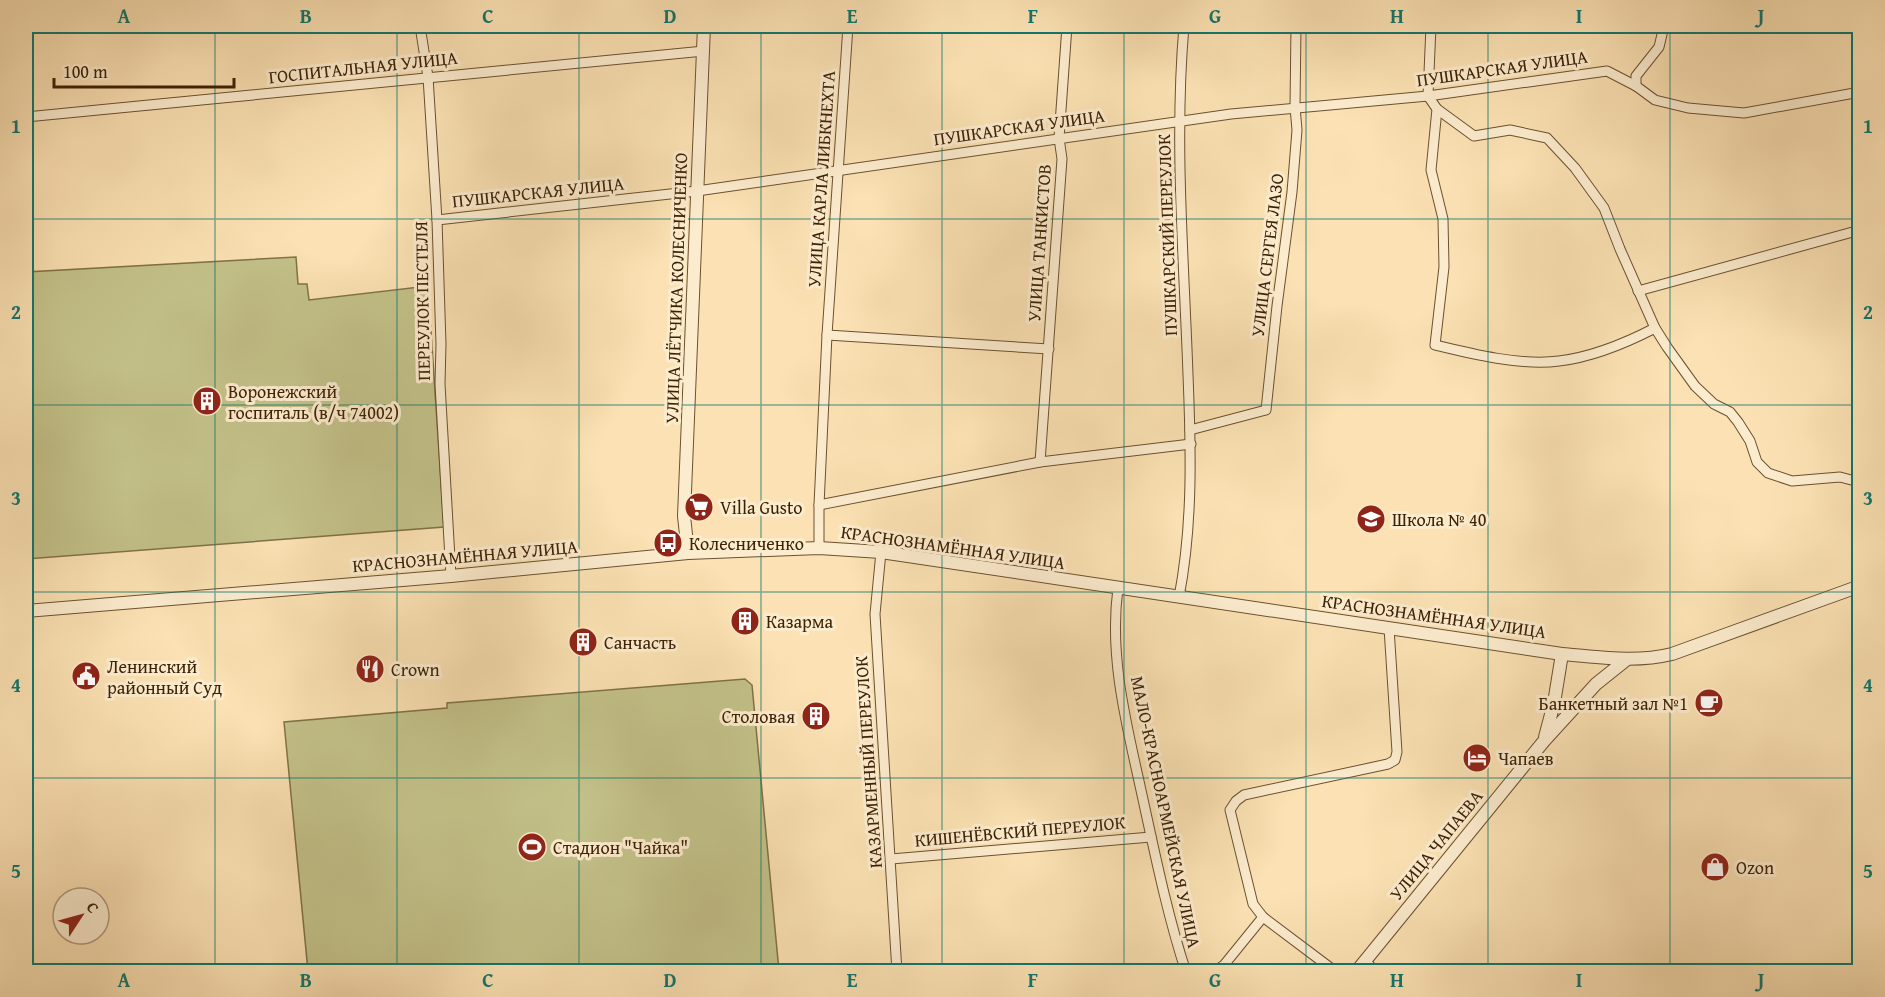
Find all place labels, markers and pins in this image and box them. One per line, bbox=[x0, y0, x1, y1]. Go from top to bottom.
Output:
place label: Воронежский госпиталь (в/ч 74002) bbox=[228, 378, 399, 426]
building icon: Воронежский госпиталь (в/ч 74002) bbox=[191, 385, 223, 417]
supermarket icon: Villa Gusto bbox=[683, 491, 715, 523]
place label: Villa Gusto bbox=[720, 494, 802, 521]
school or university icon: Школа № 40 bbox=[1355, 503, 1387, 535]
place label: Школа № 40 bbox=[1392, 506, 1487, 533]
bus stop icon: Колесниченко bbox=[652, 527, 684, 559]
place label: Колесниченко bbox=[689, 530, 804, 557]
building icon: Казарма bbox=[729, 605, 761, 637]
place label: Казарма bbox=[766, 608, 834, 635]
building icon: Санчасть bbox=[567, 626, 599, 658]
place label: Санчасть bbox=[604, 629, 676, 656]
place label: Ленинский районный Суд bbox=[107, 653, 222, 701]
restaurant icon: Crown bbox=[354, 653, 386, 685]
place label: Crown bbox=[391, 656, 440, 683]
public building icon: Ленинский районный Суд bbox=[70, 660, 102, 692]
cafe icon: Банкетный зал №1 bbox=[1693, 687, 1725, 719]
place label: Банкетный зал №1 bbox=[1539, 690, 1688, 717]
building icon: Столовая bbox=[800, 700, 832, 732]
place label: Столовая bbox=[722, 703, 795, 730]
hotel icon: Чапаев bbox=[1461, 742, 1493, 774]
place label: Чапаев bbox=[1498, 745, 1554, 772]
sports icon: Стадион "Чайка" bbox=[516, 831, 548, 863]
place label: Стадион "Чайка" bbox=[553, 834, 688, 861]
shop icon: Ozon bbox=[1699, 851, 1731, 883]
place label: Ozon bbox=[1736, 854, 1774, 881]

